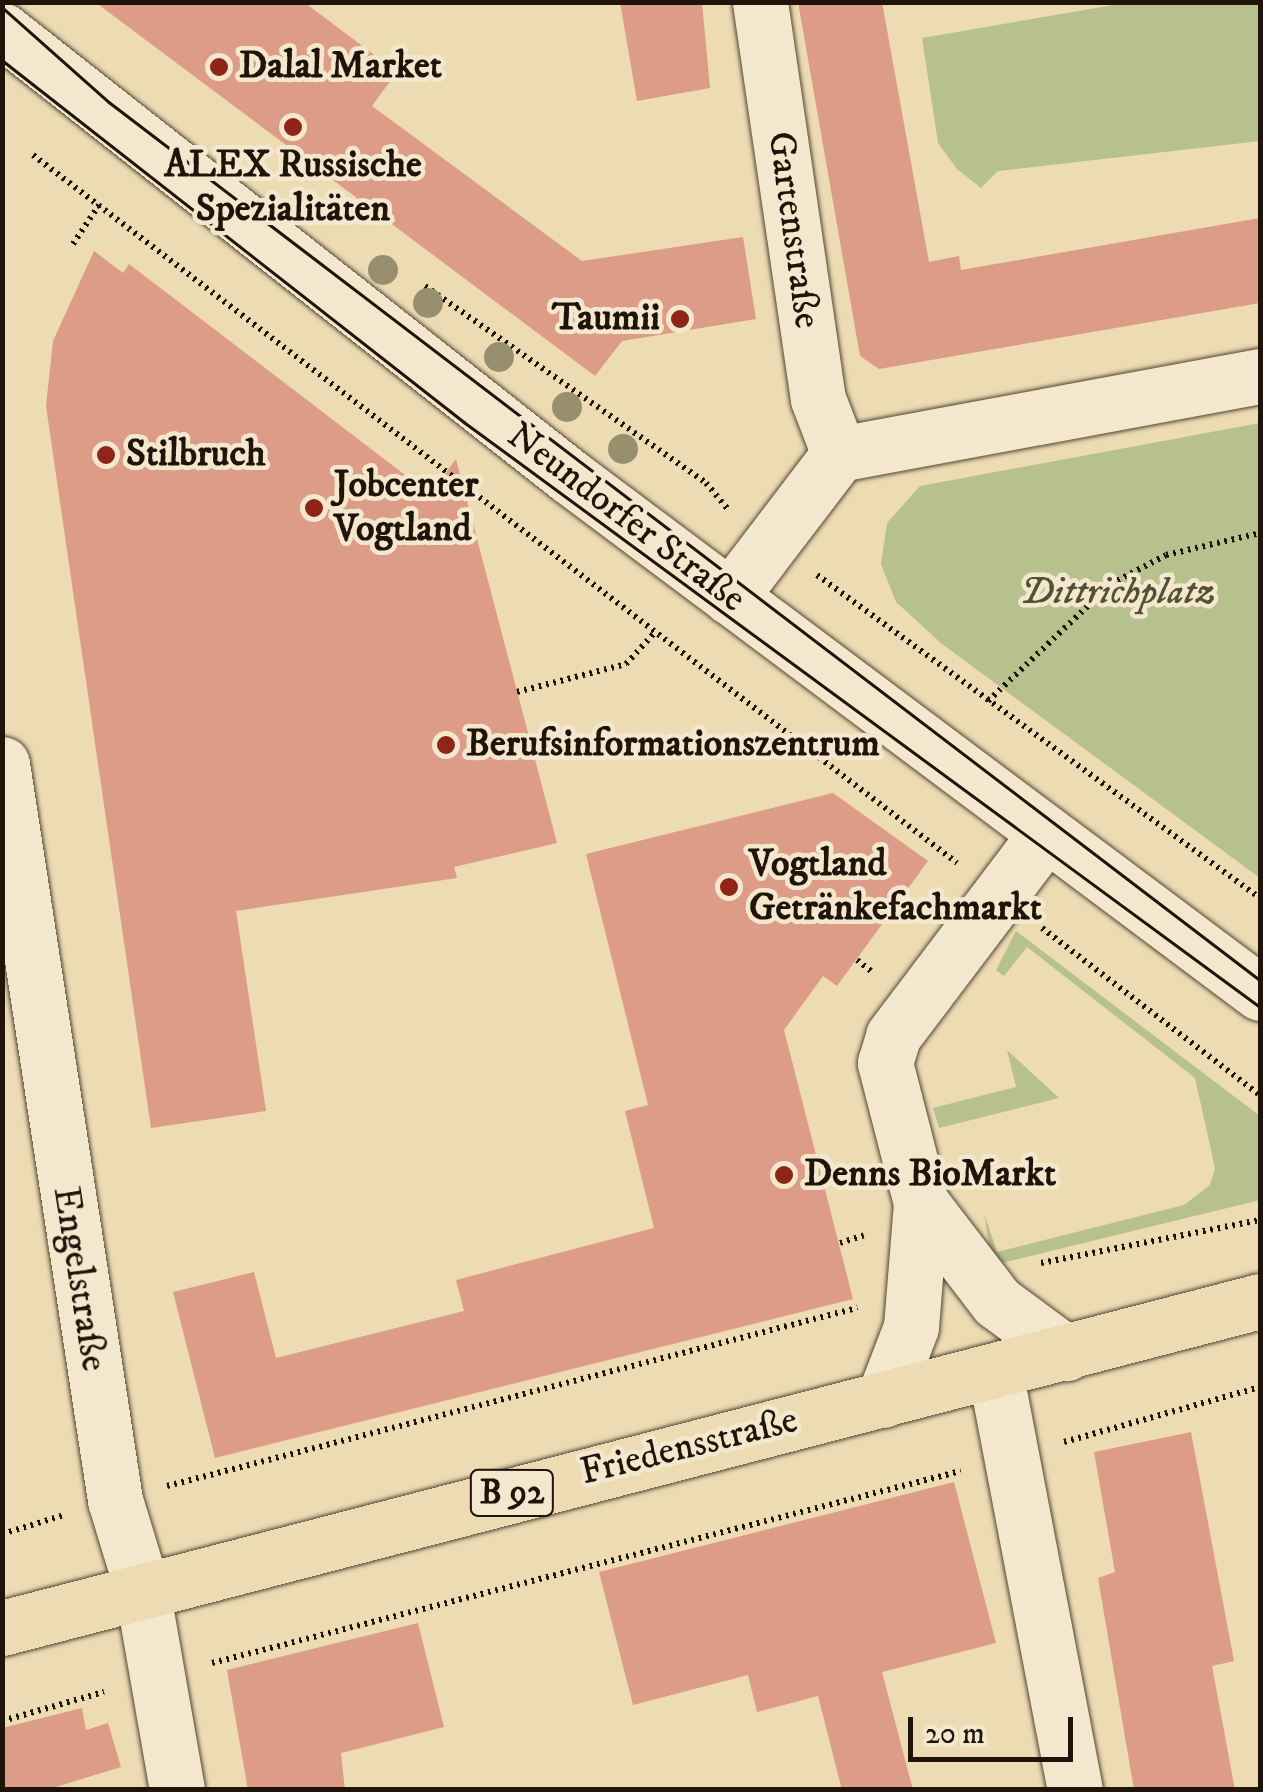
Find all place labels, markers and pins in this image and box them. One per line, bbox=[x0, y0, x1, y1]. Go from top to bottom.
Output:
place label: Dalal Market bbox=[239, 44, 442, 90]
marker: Dalal Market bbox=[208, 56, 230, 78]
marker: ALEX Russische Spezialitäten bbox=[282, 116, 304, 138]
place label: ALEX Russische Spezialitäten bbox=[164, 143, 422, 232]
place label: Taumii bbox=[552, 296, 660, 342]
marker: Taumii bbox=[669, 308, 691, 330]
place label: Stilbruch bbox=[126, 432, 266, 478]
marker: Stilbruch bbox=[95, 444, 117, 466]
place label: Jobcenter Vogtland bbox=[334, 463, 478, 552]
marker: Jobcenter Vogtland bbox=[303, 497, 325, 519]
place label: Berufsinformationszentrum bbox=[466, 722, 880, 768]
marker: Berufsinformationszentrum bbox=[435, 734, 457, 756]
place label: Vogtland Getränkefachmarkt bbox=[749, 842, 1042, 932]
marker: Vogtland Getränkefachmarkt bbox=[718, 876, 740, 898]
place label: Denns BioMarkt bbox=[804, 1152, 1056, 1198]
marker: Denns BioMarkt bbox=[773, 1164, 795, 1186]

